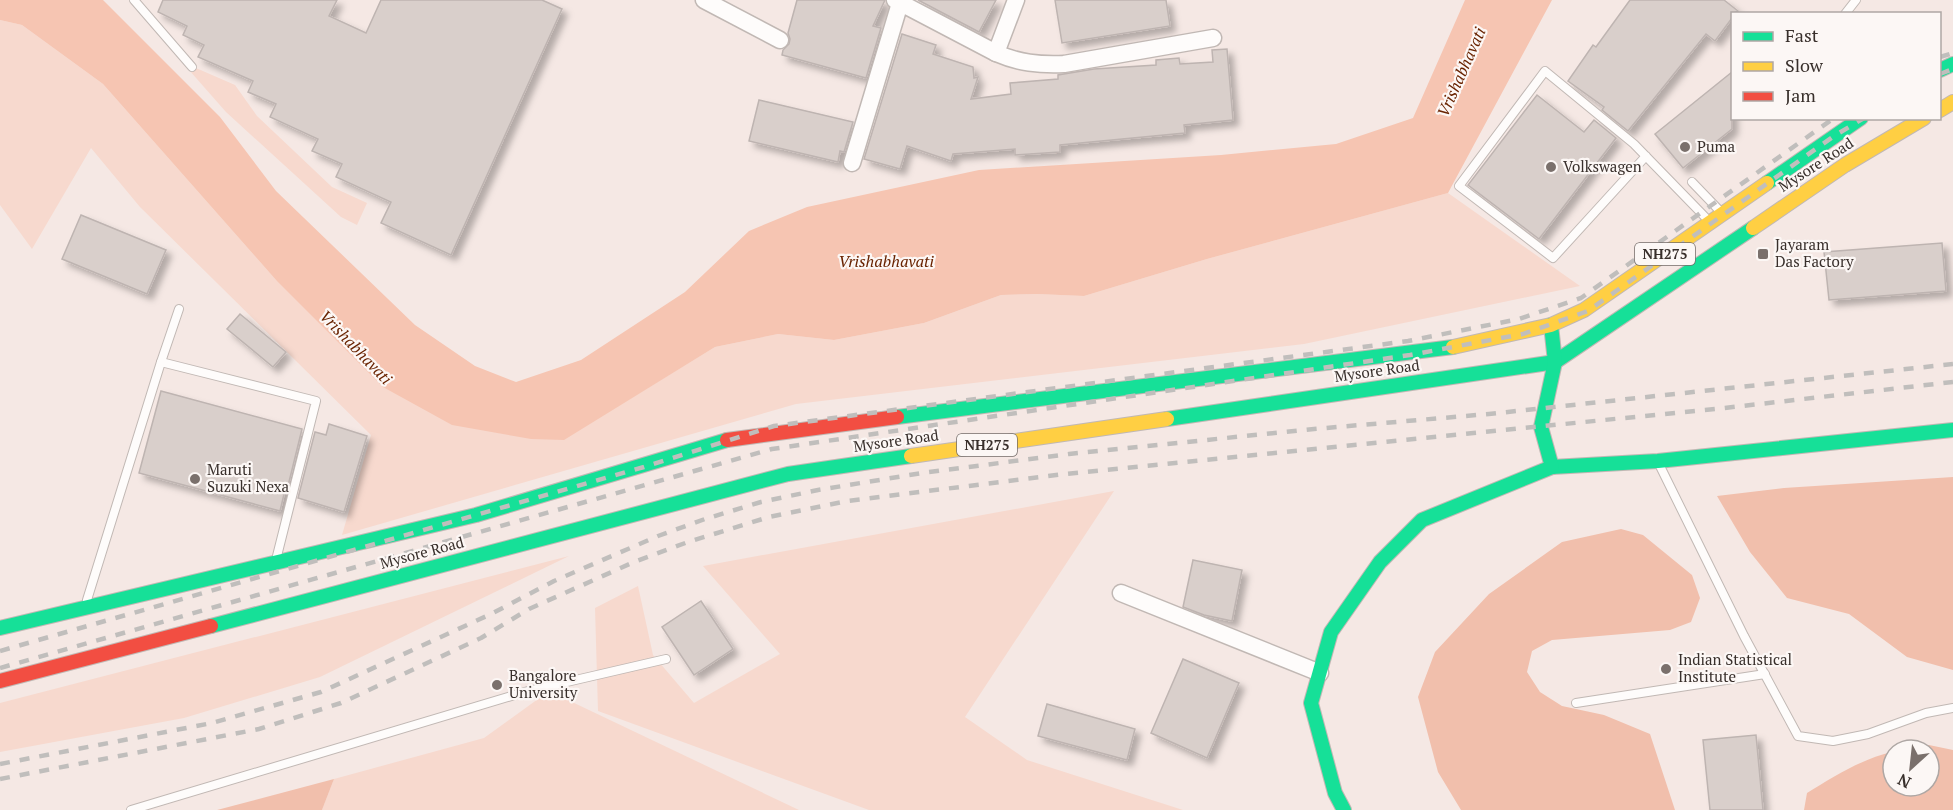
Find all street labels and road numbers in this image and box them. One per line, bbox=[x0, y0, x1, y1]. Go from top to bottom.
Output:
street label: Mysore Road bbox=[1774, 132, 1857, 196]
road number: NH275 bbox=[1635, 243, 1695, 265]
street label: Mysore Road bbox=[1333, 354, 1421, 386]
street label: Mysore Road bbox=[852, 424, 940, 456]
road number: NH275 bbox=[957, 434, 1017, 456]
street label: Mysore Road bbox=[378, 531, 466, 573]

